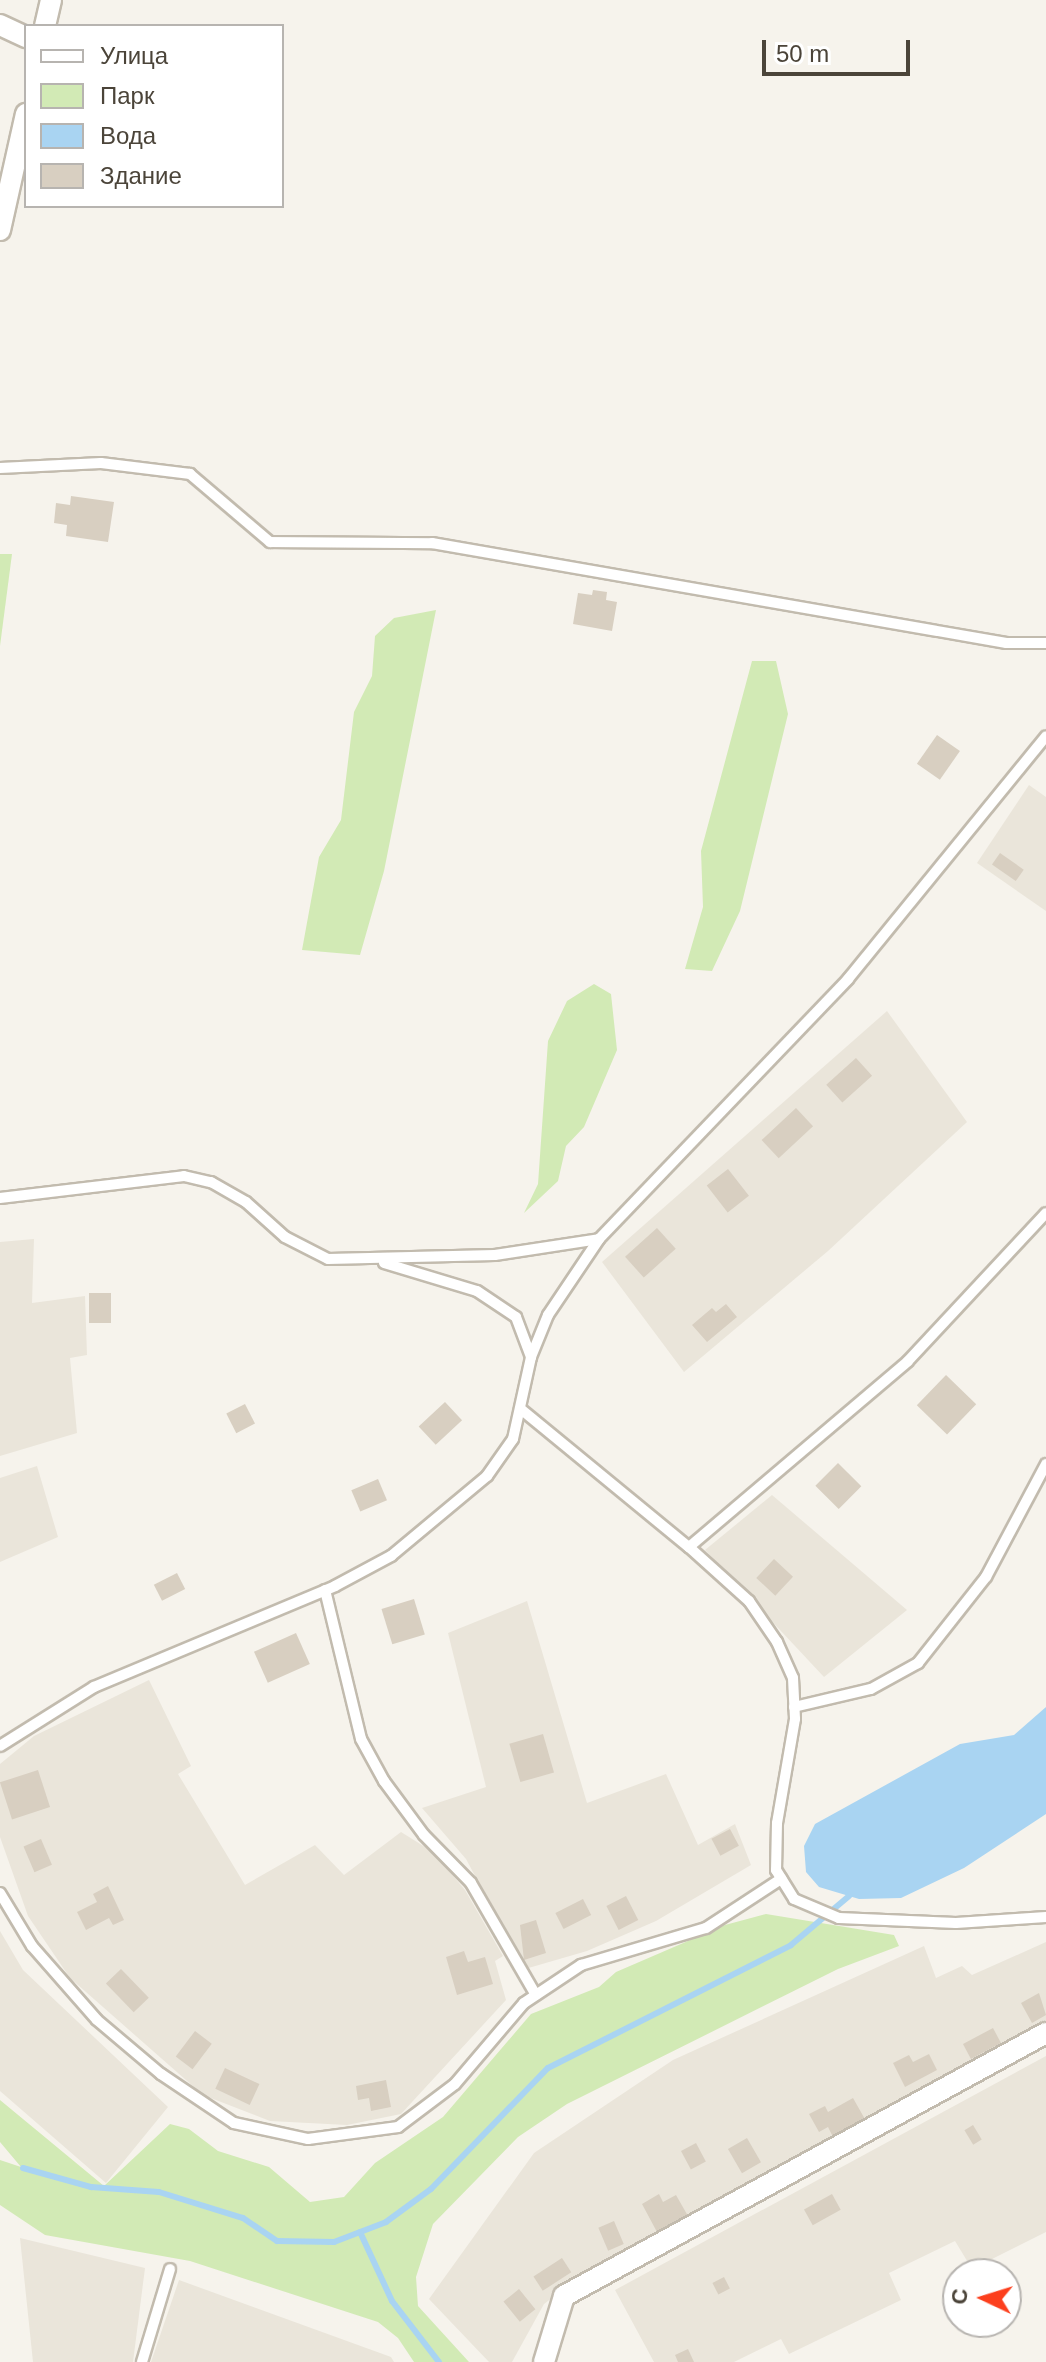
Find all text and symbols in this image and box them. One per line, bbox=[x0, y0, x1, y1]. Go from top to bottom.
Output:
legend bbox=[24, 24, 284, 208]
scale bar bbox=[766, 24, 914, 74]
text: 50 m bbox=[776, 40, 829, 67]
text: Улица bbox=[100, 42, 168, 69]
text: Парк bbox=[100, 82, 154, 109]
text: Вода bbox=[100, 122, 156, 149]
text: Здание bbox=[100, 162, 182, 189]
north arrow bbox=[942, 2258, 1022, 2338]
text: С bbox=[947, 2288, 973, 2305]

